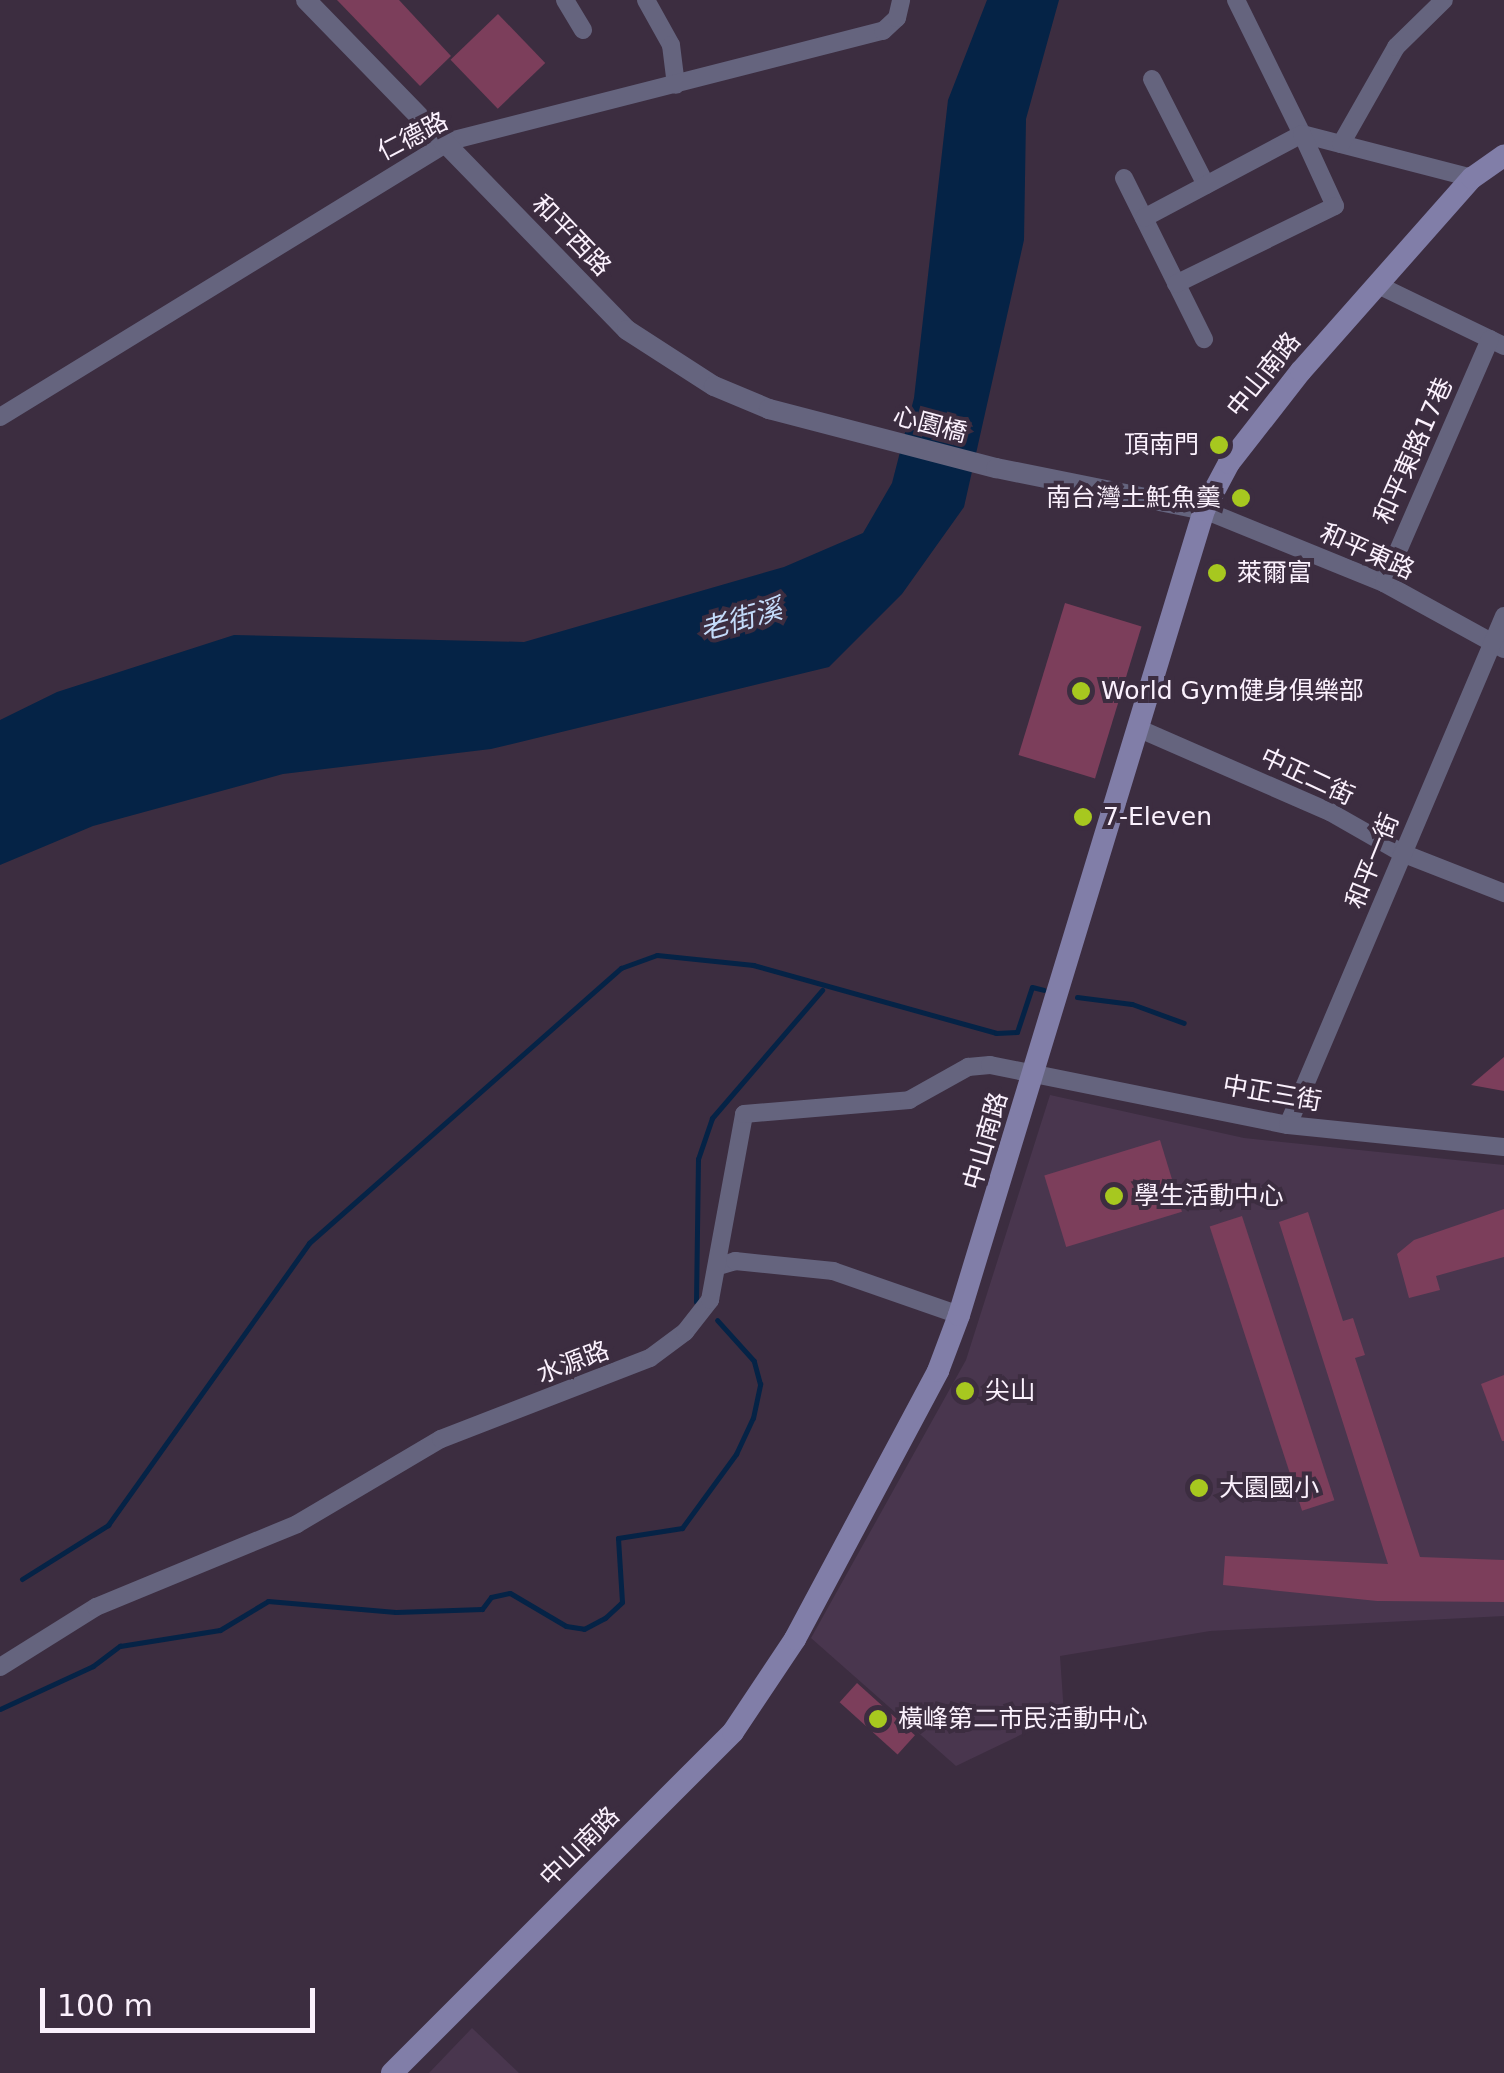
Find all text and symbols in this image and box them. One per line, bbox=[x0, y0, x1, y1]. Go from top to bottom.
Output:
street label: 仁德路 bbox=[373, 107, 453, 167]
street label: 和平西路 bbox=[525, 190, 617, 282]
street label: 中山南路 bbox=[1221, 327, 1307, 423]
street label: 和平東路17巷 bbox=[1368, 373, 1460, 529]
street label: 心園橋 bbox=[890, 401, 970, 449]
place label: 頂南門 bbox=[1124, 430, 1199, 460]
marker: 頂南門 bbox=[1208, 434, 1230, 456]
place label: 南台灣土魠魚羹 bbox=[1046, 483, 1221, 513]
marker: 南台灣土魠魚羹 bbox=[1230, 487, 1252, 509]
street label: 和平東路 bbox=[1315, 518, 1419, 586]
place label: 萊爾富 bbox=[1237, 558, 1312, 588]
marker: 萊爾富 bbox=[1206, 562, 1228, 584]
water label: 老街溪 bbox=[696, 592, 786, 648]
place label: World Gym健身俱樂部 bbox=[1101, 676, 1364, 706]
marker: World Gym健身俱樂部 bbox=[1070, 680, 1092, 702]
street label: 中正二街 bbox=[1255, 742, 1359, 812]
place label: 7-Eleven bbox=[1103, 802, 1212, 832]
marker: 7-Eleven bbox=[1072, 806, 1094, 828]
street label: 和平一街 bbox=[1340, 809, 1406, 913]
street label: 中正三街 bbox=[1220, 1071, 1324, 1117]
street label: 中山南路 bbox=[958, 1089, 1014, 1193]
place label: 學生活動中心 bbox=[1134, 1181, 1284, 1211]
marker: 學生活動中心 bbox=[1103, 1185, 1125, 1207]
street label: 水源路 bbox=[533, 1336, 613, 1390]
place label: 尖山 bbox=[985, 1376, 1035, 1406]
marker: 尖山 bbox=[954, 1380, 976, 1402]
place label: 大園國小 bbox=[1219, 1473, 1319, 1503]
marker: 大園國小 bbox=[1188, 1477, 1210, 1499]
place label: 橫峰第二市民活動中心 bbox=[898, 1704, 1148, 1734]
marker: 橫峰第二市民活動中心 bbox=[867, 1708, 889, 1730]
street label: 中山南路 bbox=[534, 1801, 626, 1893]
scale bar bbox=[45, 1968, 320, 2030]
text: 100 m bbox=[57, 1988, 153, 2023]

